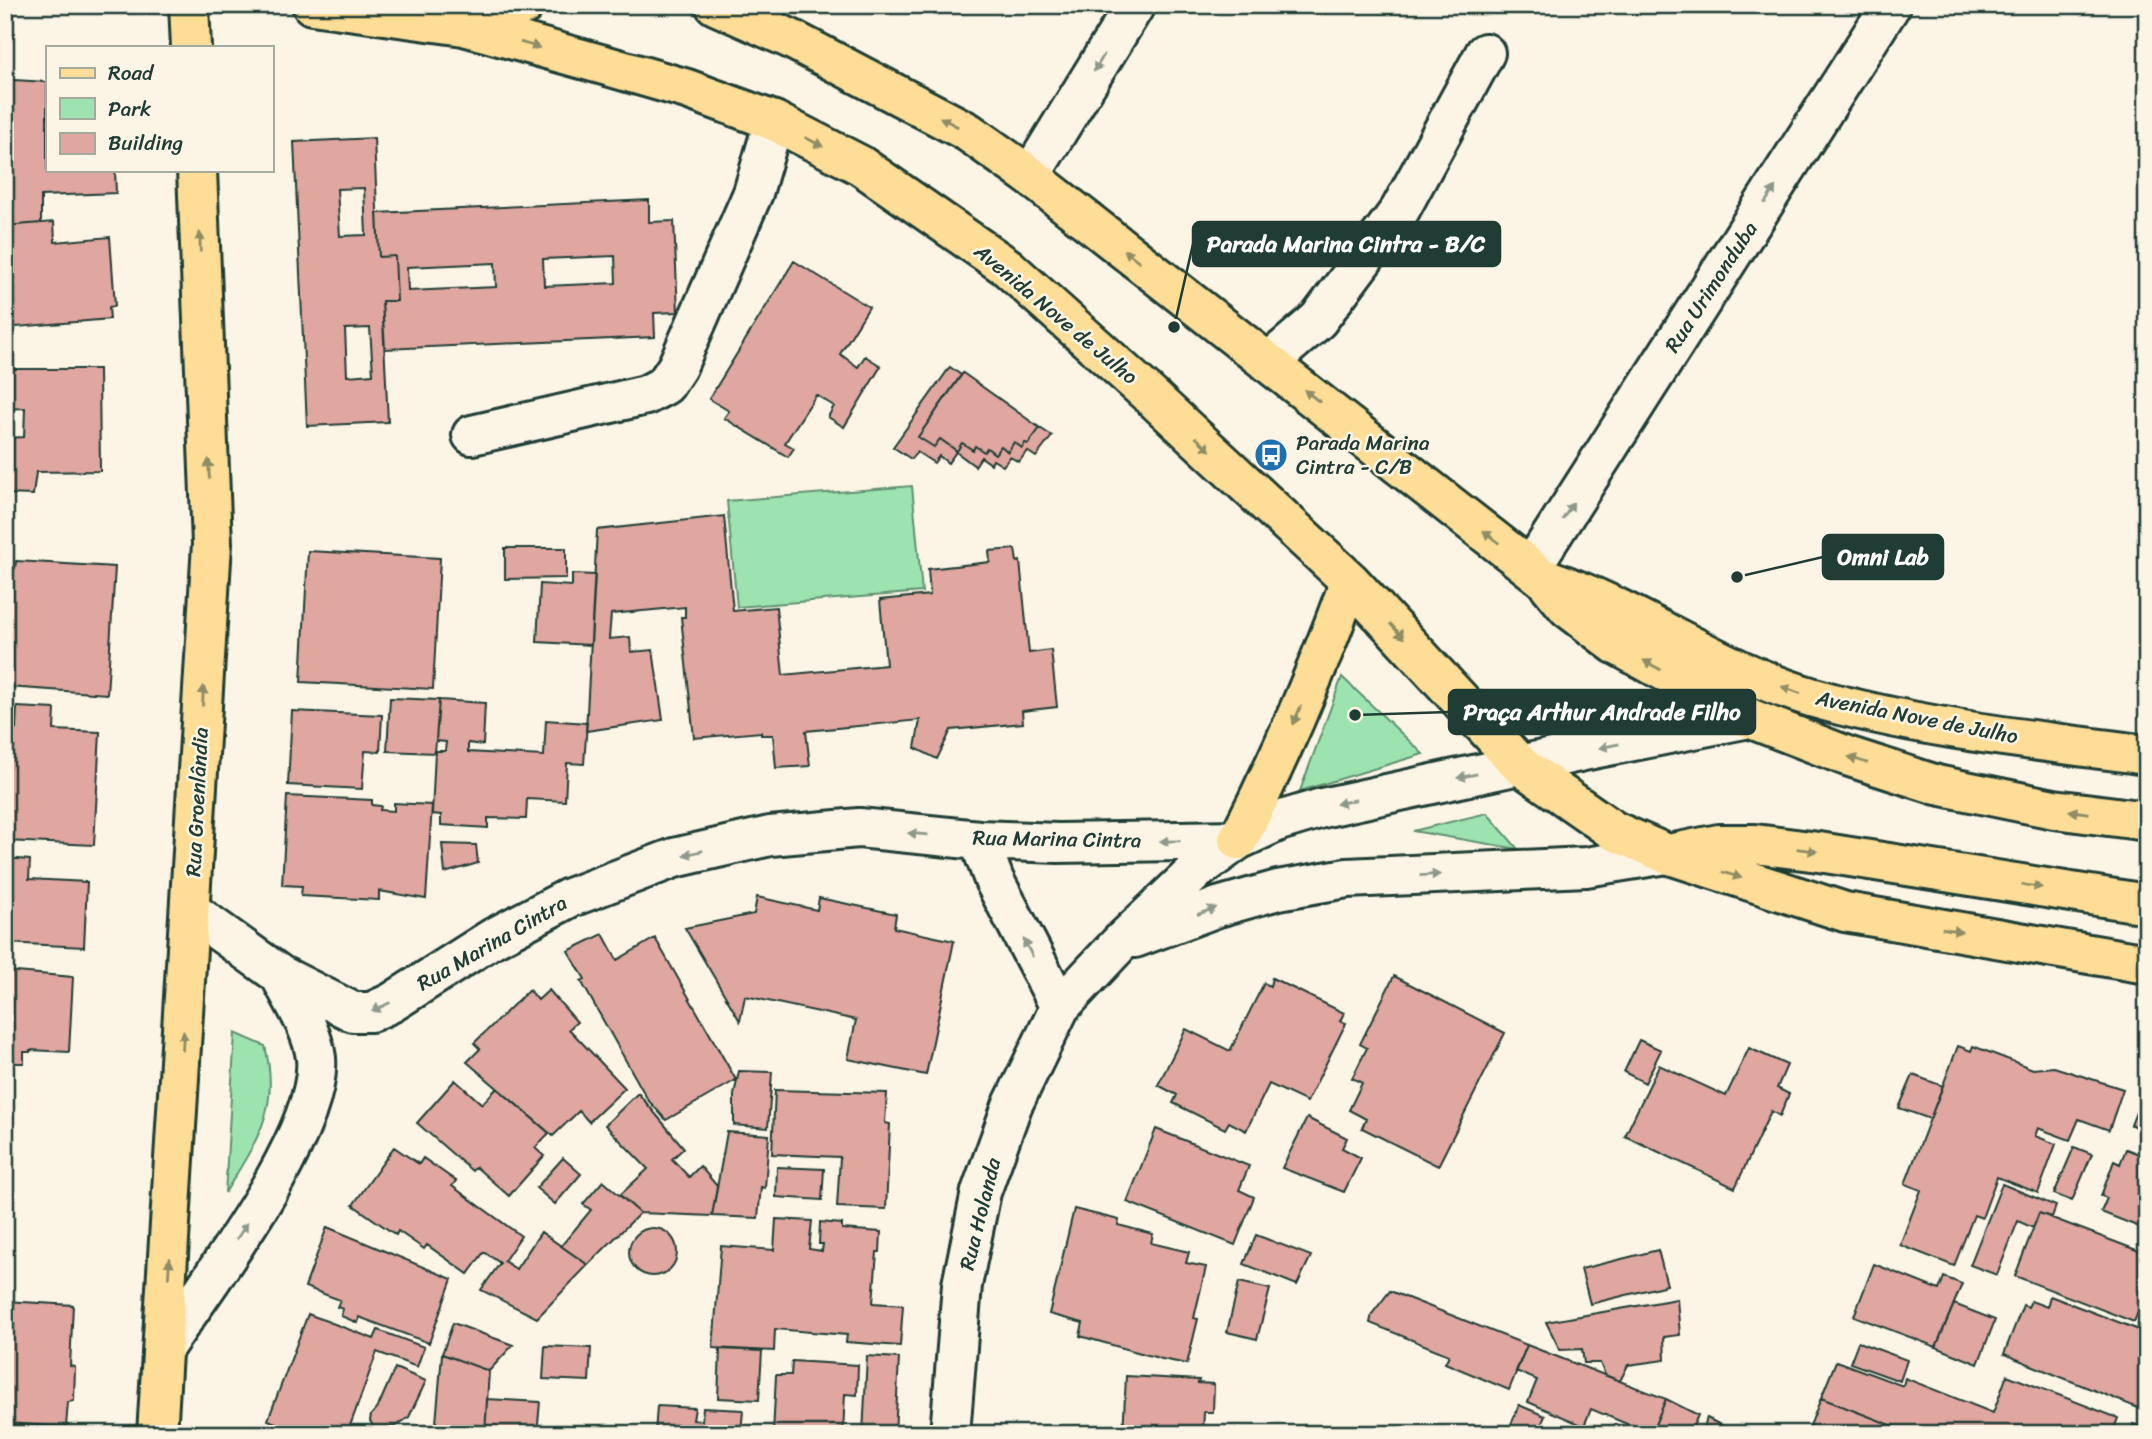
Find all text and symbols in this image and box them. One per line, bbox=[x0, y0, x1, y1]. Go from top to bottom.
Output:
one-way arrow bbox=[520, 40, 541, 50]
legend bbox=[46, 46, 273, 172]
text: Road bbox=[108, 54, 155, 92]
one-way arrow bbox=[1093, 54, 1106, 73]
text: Park bbox=[108, 90, 151, 128]
one-way arrow bbox=[939, 116, 959, 127]
text: Building bbox=[108, 124, 184, 162]
one-way arrow bbox=[804, 136, 824, 148]
one-way arrow bbox=[1763, 186, 1776, 205]
street label: Rua Urimonduba bbox=[1654, 213, 1768, 360]
callout: Parada Marina Cintra - B/C bbox=[1193, 222, 1500, 266]
text: Parada Marina Cintra - B/C bbox=[1207, 224, 1486, 265]
one-way arrow bbox=[194, 231, 205, 253]
street label: Avenida Nove de Julho bbox=[964, 233, 1147, 395]
one-way arrow bbox=[1124, 248, 1142, 263]
one-way arrow bbox=[1303, 389, 1320, 404]
place label: Parada Marina Cintra - C/B bbox=[1296, 424, 1430, 486]
one-way arrow bbox=[1194, 436, 1211, 452]
bus stop icon: Parada Marina Cintra - C/B bbox=[1252, 436, 1290, 474]
one-way arrow bbox=[204, 458, 215, 480]
one-way arrow bbox=[1561, 501, 1574, 521]
one-way arrow bbox=[1482, 529, 1500, 544]
callout: Omni Lab bbox=[1823, 535, 1943, 579]
text: Omni Lab bbox=[1837, 537, 1929, 578]
one-way arrow bbox=[1388, 622, 1404, 639]
one-way arrow bbox=[1642, 659, 1662, 671]
street label: Avenida Nove de Julho bbox=[1812, 679, 2022, 755]
one-way arrow bbox=[1781, 684, 1802, 695]
one-way arrow bbox=[198, 685, 209, 707]
callout: Praça Arthur Andrade Filho bbox=[1449, 690, 1755, 734]
text: Praça Arthur Andrade Filho bbox=[1463, 692, 1741, 733]
one-way arrow bbox=[1291, 704, 1302, 725]
street label: Rua Groenlândia bbox=[174, 726, 220, 878]
one-way arrow bbox=[1598, 740, 1620, 751]
one-way arrow bbox=[1848, 754, 1869, 764]
one-way arrow bbox=[1456, 771, 1478, 782]
one-way arrow bbox=[1335, 797, 1357, 808]
one-way arrow bbox=[2068, 806, 2090, 817]
street label: Rua Marina Cintra bbox=[972, 819, 1142, 859]
one-way arrow bbox=[907, 828, 929, 839]
one-way arrow bbox=[1159, 835, 1181, 846]
one-way arrow bbox=[1797, 845, 1819, 856]
one-way arrow bbox=[682, 848, 704, 859]
one-way arrow bbox=[1419, 869, 1441, 880]
one-way arrow bbox=[1722, 871, 1743, 881]
one-way arrow bbox=[2021, 881, 2043, 892]
street label: Rua Marina Cintra bbox=[409, 884, 575, 1002]
one-way arrow bbox=[1196, 905, 1217, 916]
one-way arrow bbox=[1941, 925, 1963, 936]
one-way arrow bbox=[1022, 937, 1034, 957]
one-way arrow bbox=[371, 1001, 391, 1013]
one-way arrow bbox=[178, 1030, 189, 1052]
street label: Rua Holanda bbox=[948, 1153, 1012, 1274]
one-way arrow bbox=[235, 1222, 248, 1241]
one-way arrow bbox=[163, 1257, 174, 1279]

